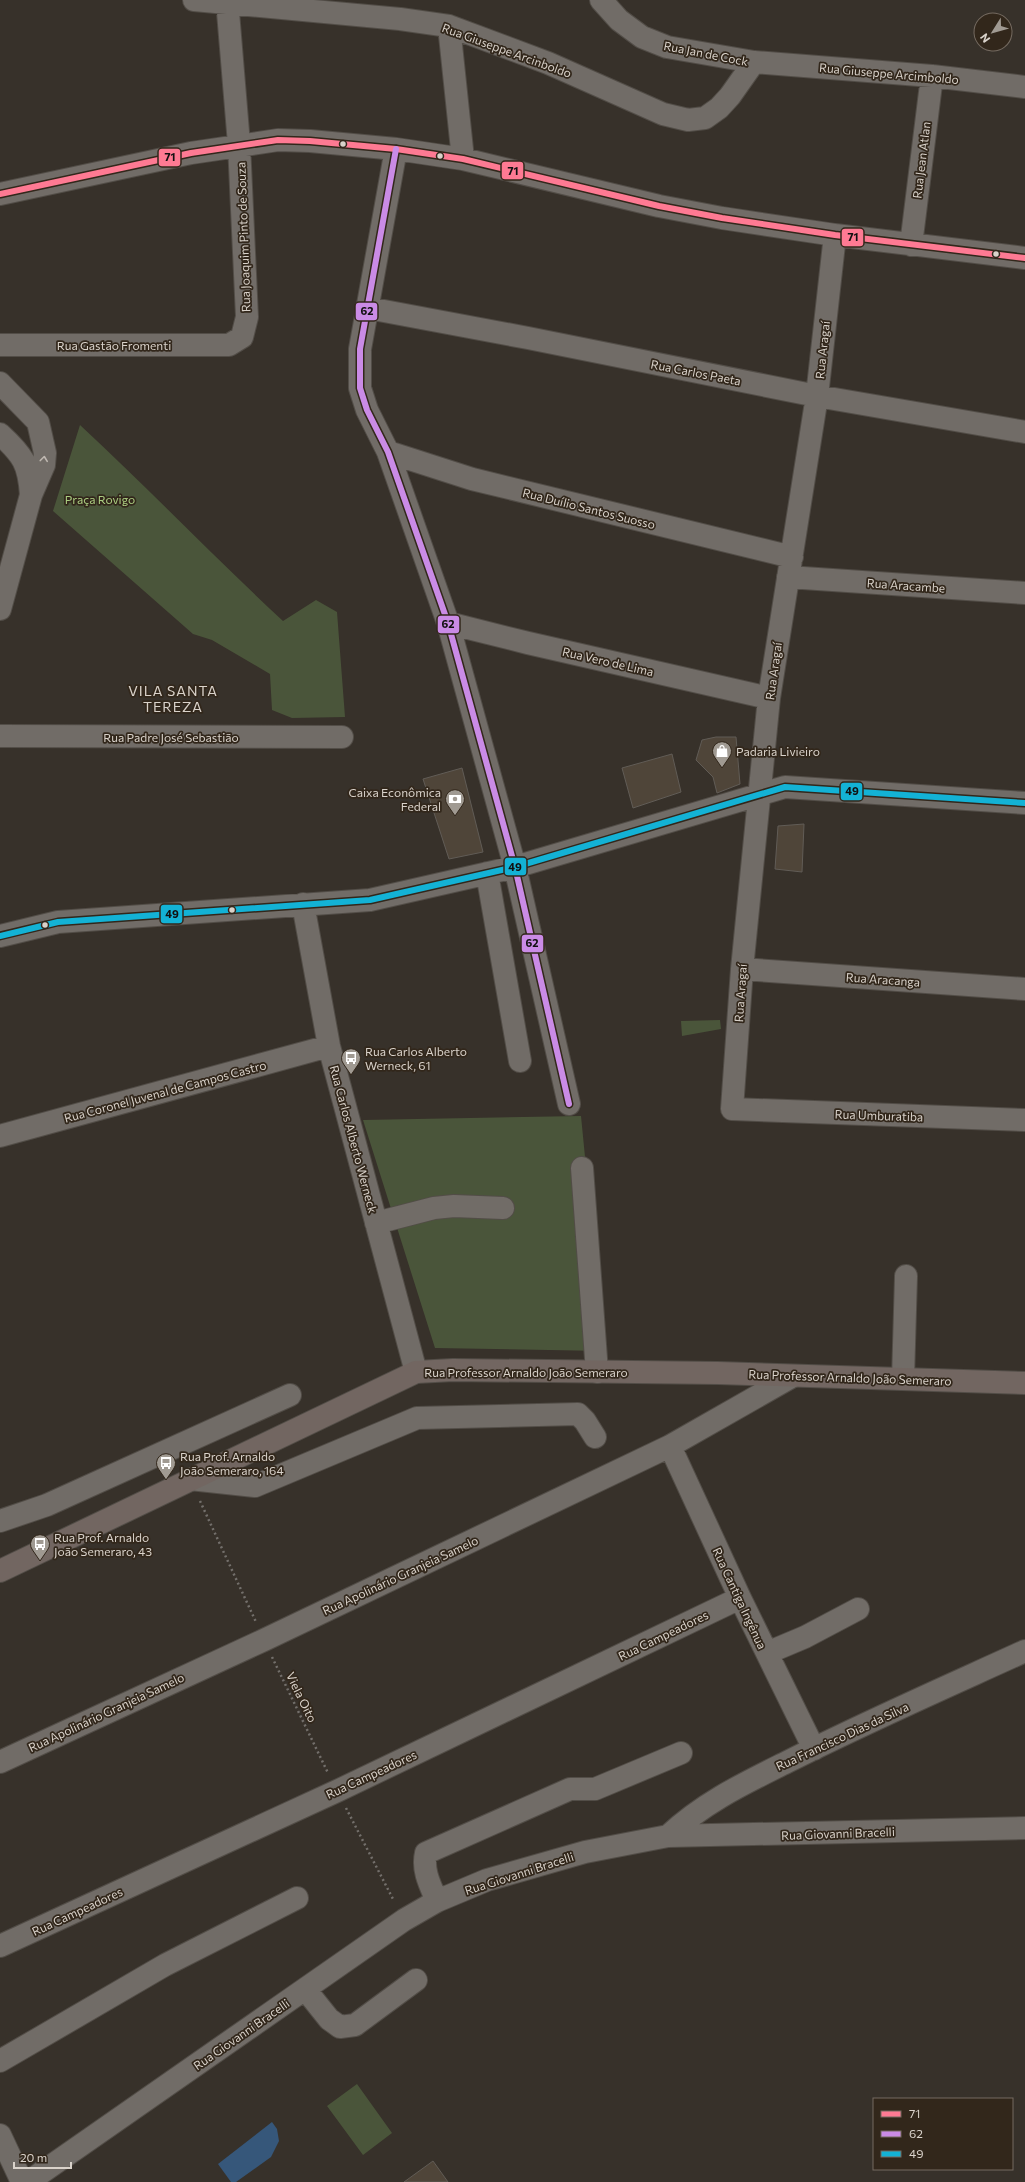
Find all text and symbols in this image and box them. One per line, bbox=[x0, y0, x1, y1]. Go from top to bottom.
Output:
north arrow bbox=[973, 12, 1013, 52]
street label: Rua Giuseppe Arcinboldo bbox=[440, 20, 574, 80]
text: N bbox=[977, 31, 992, 46]
street label: Rua Jan de Cock bbox=[662, 38, 750, 69]
street label: Rua Giuseppe Arcimboldo bbox=[819, 60, 959, 86]
street label: Rua Jean Atlan bbox=[909, 121, 934, 199]
unlabelled marker bbox=[338, 139, 348, 149]
line badge: 71 bbox=[158, 148, 181, 167]
text: 71 bbox=[164, 150, 176, 163]
unlabelled marker bbox=[435, 151, 445, 161]
line badge: 71 bbox=[501, 161, 524, 180]
street label: Rua Joaquim Pinto de Souza bbox=[233, 162, 254, 312]
text: 71 bbox=[507, 164, 519, 177]
line badge: 71 bbox=[841, 228, 864, 247]
text: 71 bbox=[847, 230, 859, 243]
unlabelled marker bbox=[991, 249, 1001, 259]
line badge: 62 bbox=[355, 302, 378, 321]
text: 62 bbox=[361, 304, 373, 317]
street label: Rua Aragaí bbox=[812, 319, 832, 380]
street label: Rua Gastão Fromenti bbox=[57, 338, 171, 352]
street label: Rua Carlos Paeta bbox=[650, 356, 742, 388]
one-way arrow bbox=[39, 456, 48, 462]
street label: Rua Duílio Santos Suosso bbox=[521, 485, 657, 531]
park label: Praça Rovigo bbox=[65, 492, 135, 506]
street label: Rua Aracambe bbox=[866, 575, 946, 595]
line badge: 62 bbox=[437, 615, 460, 634]
text: 62 bbox=[442, 617, 454, 630]
street label: Rua Aragaí bbox=[762, 640, 784, 701]
street label: Rua Vero de Lima bbox=[561, 644, 655, 678]
district label: VILA SANTA TEREZA bbox=[128, 682, 218, 715]
street label: Rua Padre José Sebastião bbox=[103, 730, 239, 745]
shop icon: Padaria Livieiro bbox=[711, 740, 733, 768]
place label: Padaria Livieiro bbox=[736, 744, 820, 758]
line badge: 49 bbox=[840, 782, 863, 801]
text: 49 bbox=[845, 784, 859, 797]
place label: Caixa Econômica Federal bbox=[348, 785, 441, 813]
bank icon: Caixa Econômica Federal bbox=[444, 788, 466, 816]
line badge: 49 bbox=[504, 857, 527, 876]
text: 49 bbox=[508, 860, 522, 873]
line badge: 49 bbox=[160, 904, 183, 924]
unlabelled marker bbox=[227, 905, 237, 915]
text: 49 bbox=[165, 907, 179, 920]
unlabelled marker bbox=[40, 920, 50, 930]
line badge: 62 bbox=[521, 934, 544, 953]
text: 62 bbox=[526, 936, 538, 949]
street label: Rua Aragaí bbox=[731, 963, 749, 1023]
street label: Rua Aracanga bbox=[845, 969, 921, 989]
place label: Rua Carlos Alberto Werneck, 61 bbox=[365, 1044, 467, 1072]
bus stop icon: Rua Carlos Alberto Werneck, 61 bbox=[340, 1047, 362, 1075]
street label: Rua Coronel Juvenal de Campos Castro bbox=[62, 1057, 268, 1126]
street label: Rua Carlos Alberto Werneck bbox=[328, 1064, 381, 1215]
street label: Rua Umburatiba bbox=[834, 1106, 924, 1124]
street label: Rua Professor Arnaldo João Semeraro bbox=[424, 1365, 628, 1380]
street label: Rua Professor Arnaldo João Semeraro bbox=[748, 1366, 952, 1389]
place label: Rua Prof. Arnaldo João Semeraro, 164 bbox=[180, 1449, 284, 1478]
bus stop icon: Rua Prof. Arnaldo João Semeraro, 164 bbox=[155, 1452, 177, 1480]
place label: Rua Prof. Arnaldo João Semeraro, 43 bbox=[54, 1530, 152, 1559]
bus stop icon: Rua Prof. Arnaldo João Semeraro, 43 bbox=[29, 1533, 51, 1561]
street label: Rua Apolinário Granjeia Samelo bbox=[320, 1533, 480, 1617]
street label: Rua Cantiga Ingênua bbox=[710, 1545, 770, 1651]
street label: Rua Campeadores bbox=[616, 1607, 710, 1663]
street label: Rua Apolinário Granjeia Samelo bbox=[26, 1670, 186, 1754]
street label: Viela Oito bbox=[284, 1670, 320, 1724]
street label: Rua Francisco Dias da Silva bbox=[774, 1699, 910, 1773]
street label: Rua Campeadores bbox=[323, 1747, 419, 1801]
street label: Rua Giovanni Bracelli bbox=[781, 1824, 895, 1842]
street label: Rua Giovanni Bracelli bbox=[463, 1849, 575, 1897]
street label: Rua Campeadores bbox=[29, 1884, 125, 1938]
street label: Rua Giovanni Bracelli bbox=[190, 1996, 292, 2072]
legend bbox=[873, 2098, 1013, 2170]
text: 71 bbox=[909, 2106, 920, 2120]
text: 62 bbox=[909, 2126, 923, 2140]
scale bar bbox=[14, 2144, 71, 2170]
text: 49 bbox=[909, 2146, 923, 2160]
text: 20 m bbox=[20, 2150, 47, 2164]

